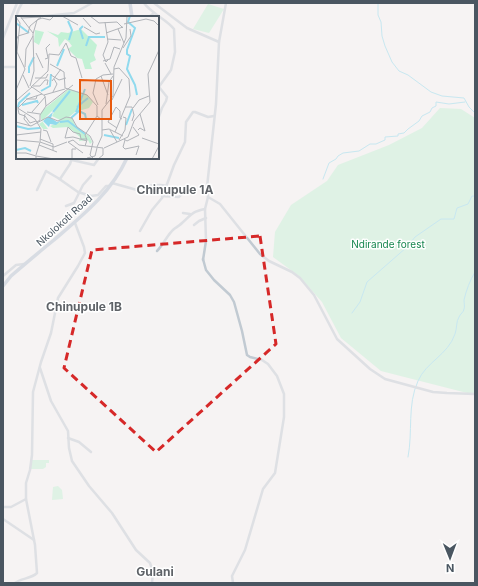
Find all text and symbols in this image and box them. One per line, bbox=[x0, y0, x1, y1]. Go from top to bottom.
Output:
inset map bbox=[16, 16, 159, 159]
district label: Chinupule 1A bbox=[137, 182, 214, 197]
street label: Nkolokoti Road bbox=[34, 192, 94, 248]
park label: Ndirande forest bbox=[351, 238, 425, 250]
district label: Chinupule 1B bbox=[46, 299, 122, 314]
north arrow bbox=[430, 538, 470, 578]
text: N bbox=[446, 561, 454, 575]
district label: Gulani bbox=[136, 564, 174, 579]

